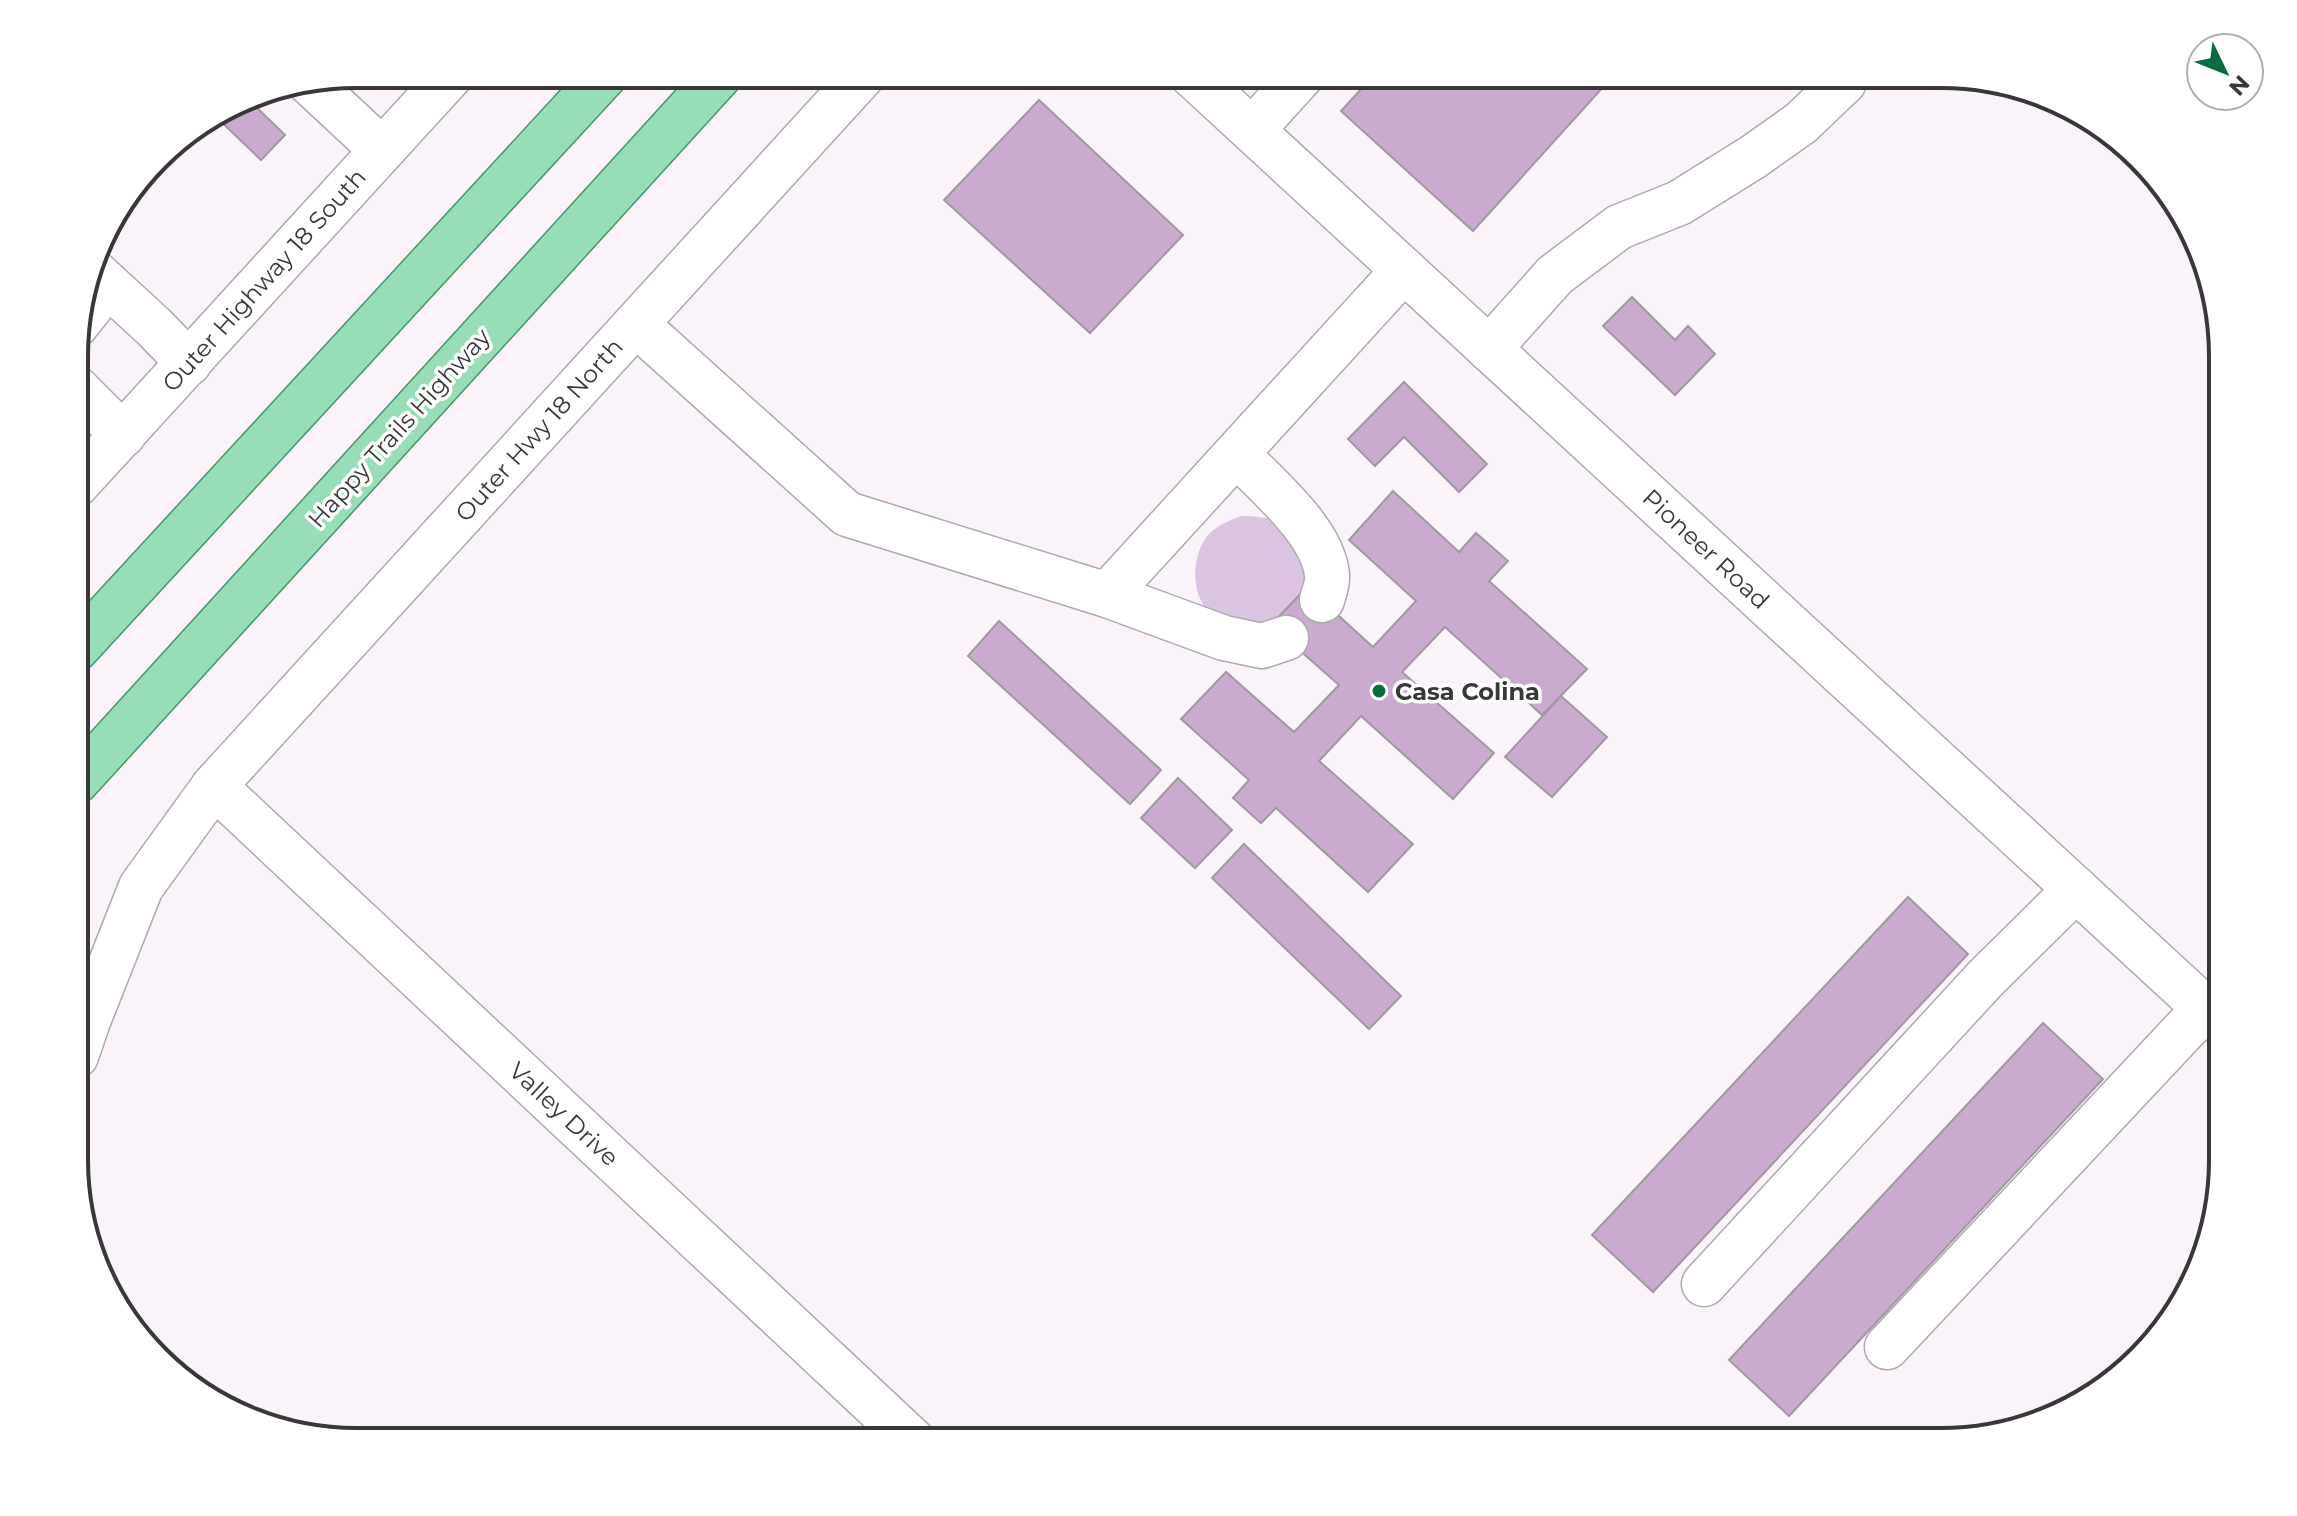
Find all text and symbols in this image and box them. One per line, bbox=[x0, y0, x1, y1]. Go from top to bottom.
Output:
north arrow bbox=[2185, 32, 2265, 112]
text: N bbox=[2223, 70, 2255, 101]
street label: Outer Highway 18 South bbox=[156, 162, 372, 398]
street label: Happy Trails Highway bbox=[302, 322, 496, 534]
street label: Outer Hwy 18 North bbox=[449, 332, 629, 528]
street label: Pioneer Road bbox=[1637, 483, 1775, 615]
place label: Casa Colina bbox=[1395, 677, 1540, 706]
marker: Casa Colina bbox=[1370, 682, 1388, 700]
street label: Valley Drive bbox=[503, 1056, 625, 1172]

